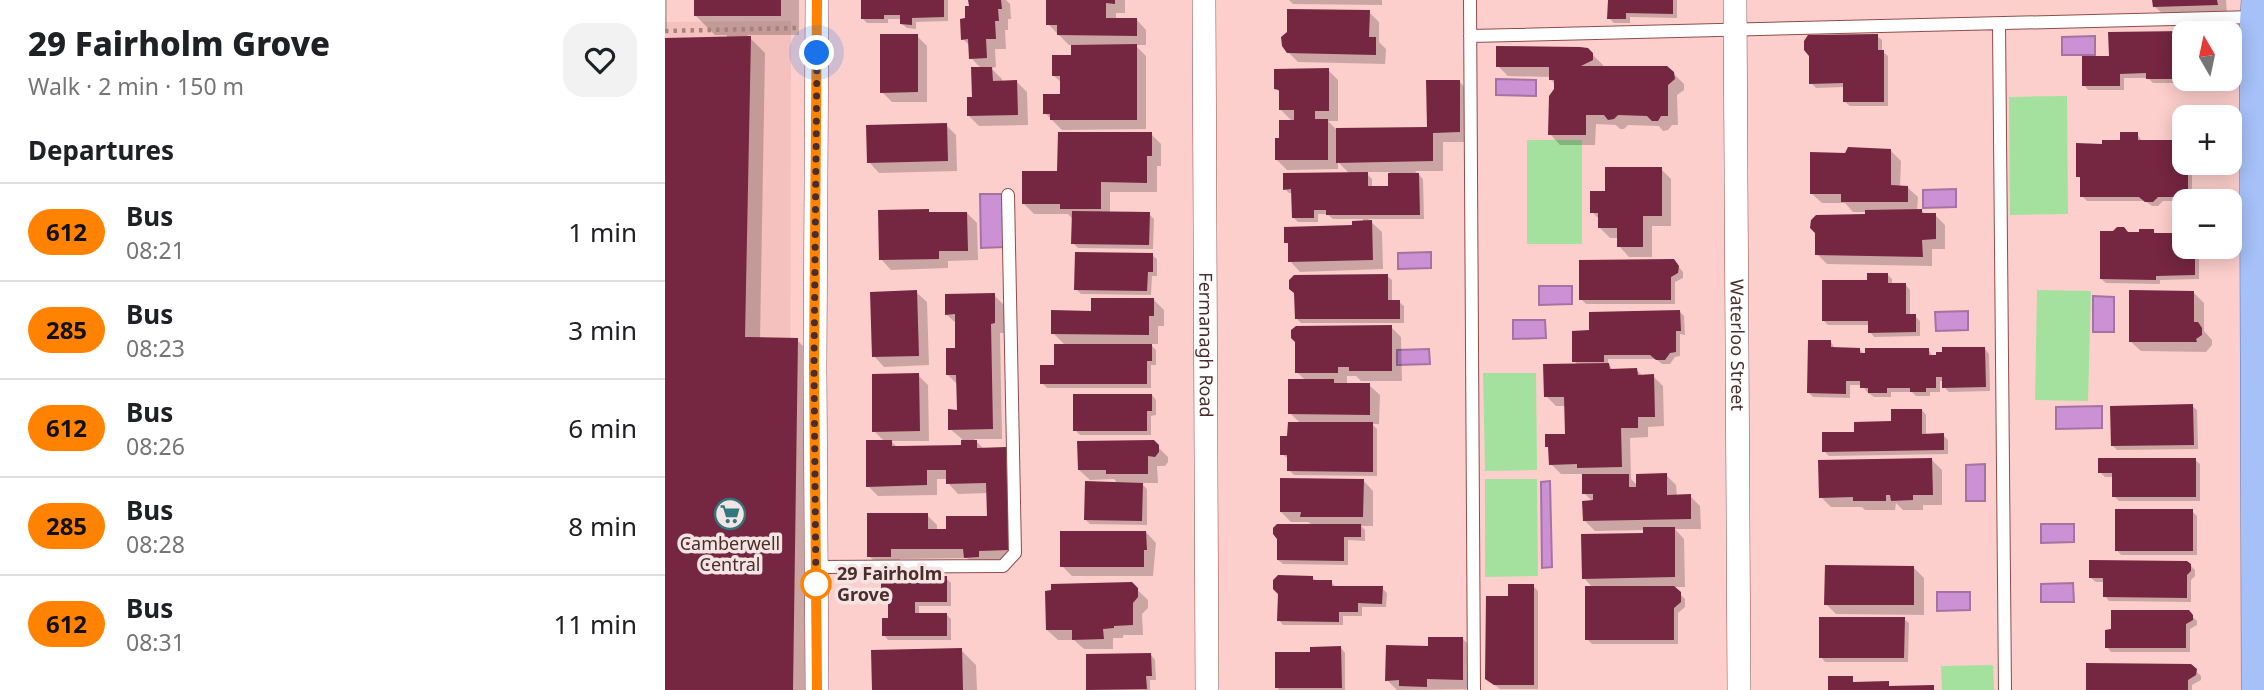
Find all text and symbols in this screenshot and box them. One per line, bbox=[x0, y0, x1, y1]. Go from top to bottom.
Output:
text: 29 Fairholm Grove bbox=[28, 21, 330, 66]
north arrow bbox=[2172, 21, 2242, 91]
map controls bbox=[2172, 21, 2242, 259]
button: heart bbox=[563, 23, 637, 97]
your location bbox=[799, 35, 834, 70]
text: Walk · 2 min · 150 m bbox=[28, 70, 244, 102]
button: + bbox=[2172, 105, 2242, 175]
text: Departures bbox=[28, 132, 174, 168]
button: − bbox=[2172, 189, 2242, 259]
text: Bus bbox=[126, 198, 173, 234]
text: 1 min bbox=[568, 214, 637, 250]
text: 612 bbox=[46, 215, 87, 248]
text: 08:21 bbox=[126, 234, 185, 266]
street label: Fermanagh Road bbox=[1194, 272, 1219, 418]
street label: Waterloo Street bbox=[1726, 279, 1750, 412]
text: Bus bbox=[126, 296, 173, 332]
text: 3 min bbox=[568, 312, 637, 348]
text: 285 bbox=[46, 313, 87, 346]
text: 08:23 bbox=[126, 332, 185, 364]
text: Bus bbox=[126, 394, 173, 430]
text: 6 min bbox=[568, 410, 637, 446]
text: 612 bbox=[46, 411, 87, 444]
text: 08:26 bbox=[126, 430, 185, 462]
text: Bus bbox=[126, 492, 173, 528]
supermarket icon: Camberwell Central bbox=[713, 497, 747, 531]
text: 8 min bbox=[568, 508, 637, 544]
text: 285 bbox=[46, 509, 87, 542]
text: 08:28 bbox=[126, 528, 185, 560]
place label: Camberwell Central bbox=[680, 531, 780, 576]
place label: 29 Fairholm Grove bbox=[837, 561, 942, 606]
marker: 29 Fairholm Grove bbox=[801, 569, 831, 599]
text: Bus bbox=[126, 590, 173, 626]
text: 11 min bbox=[553, 606, 637, 642]
text: 612 bbox=[46, 607, 87, 640]
text: 08:31 bbox=[126, 626, 185, 658]

